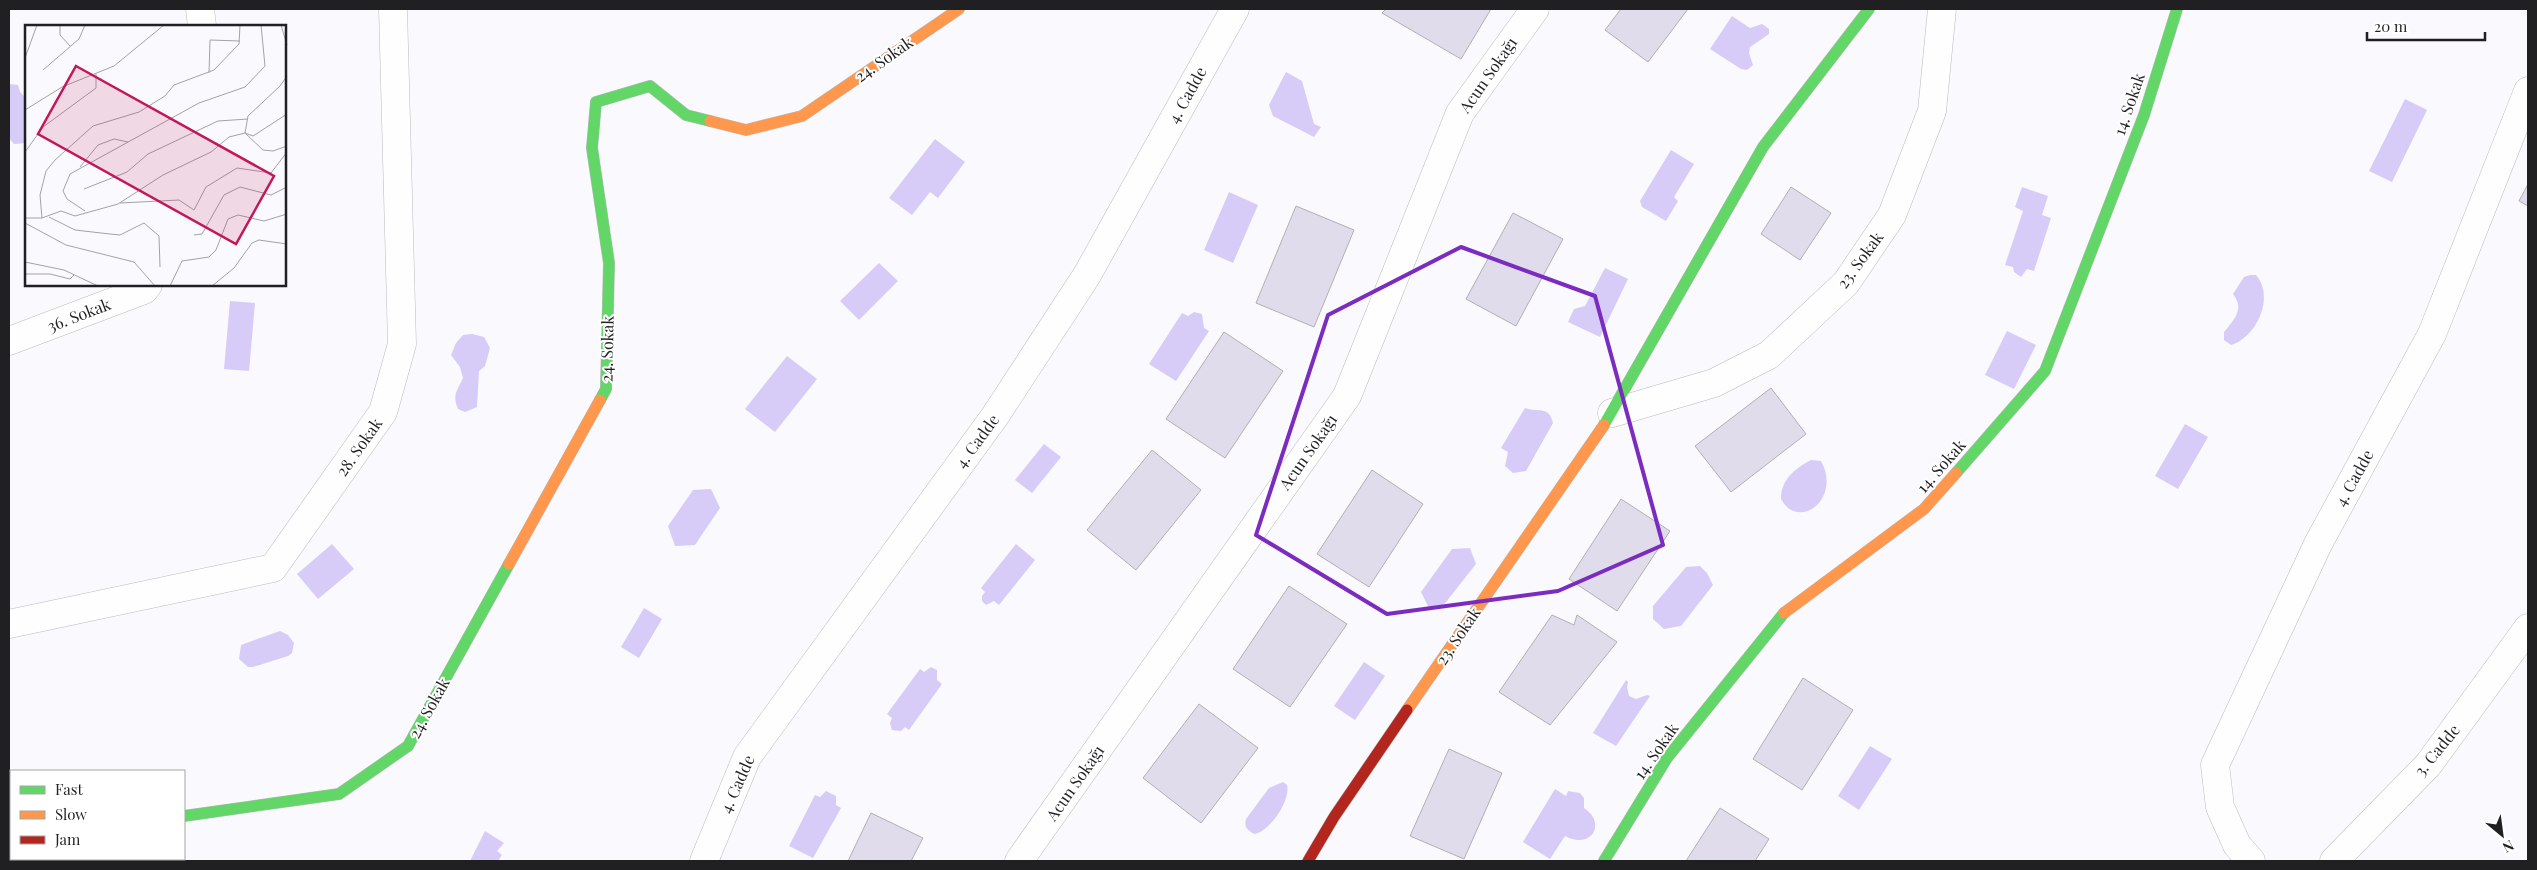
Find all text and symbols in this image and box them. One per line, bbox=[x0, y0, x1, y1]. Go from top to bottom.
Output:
scale bar bbox=[2367, 10, 2484, 42]
text: 20 m bbox=[2374, 16, 2408, 36]
inset map bbox=[25, 25, 286, 286]
street label: 24. Sokak bbox=[851, 31, 917, 86]
street label: Acun Sokağı bbox=[1453, 33, 1522, 117]
street label: 4. Cadde bbox=[1162, 63, 1211, 127]
street label: 14. Sokak bbox=[2108, 70, 2149, 138]
street label: 23. Sokak bbox=[1832, 227, 1887, 292]
street label: 36. Sokak bbox=[44, 293, 114, 336]
street label: 24. Sokak bbox=[595, 315, 618, 382]
street label: 4. Cadde bbox=[950, 410, 1003, 472]
street label: Acun Sokağı bbox=[1273, 410, 1342, 494]
street label: 28. Sokak bbox=[331, 413, 386, 480]
street label: 14. Sokak bbox=[1912, 434, 1970, 497]
street label: 4. Cadde bbox=[2329, 446, 2378, 510]
street label: 23. Sokak bbox=[1431, 603, 1485, 669]
street label: 24. Sokak bbox=[403, 674, 454, 742]
street label: 14. Sokak bbox=[1628, 718, 1683, 783]
street label: 3. Cadde bbox=[2409, 719, 2464, 780]
street label: Acun Sokağı bbox=[1040, 741, 1109, 825]
street label: 4. Cadde bbox=[714, 751, 759, 816]
legend bbox=[10, 770, 185, 860]
text: Fast bbox=[55, 779, 84, 799]
text: Slow bbox=[55, 804, 87, 824]
north arrow bbox=[2477, 810, 2527, 860]
text: Jam bbox=[54, 829, 81, 849]
text: N bbox=[2500, 836, 2518, 858]

